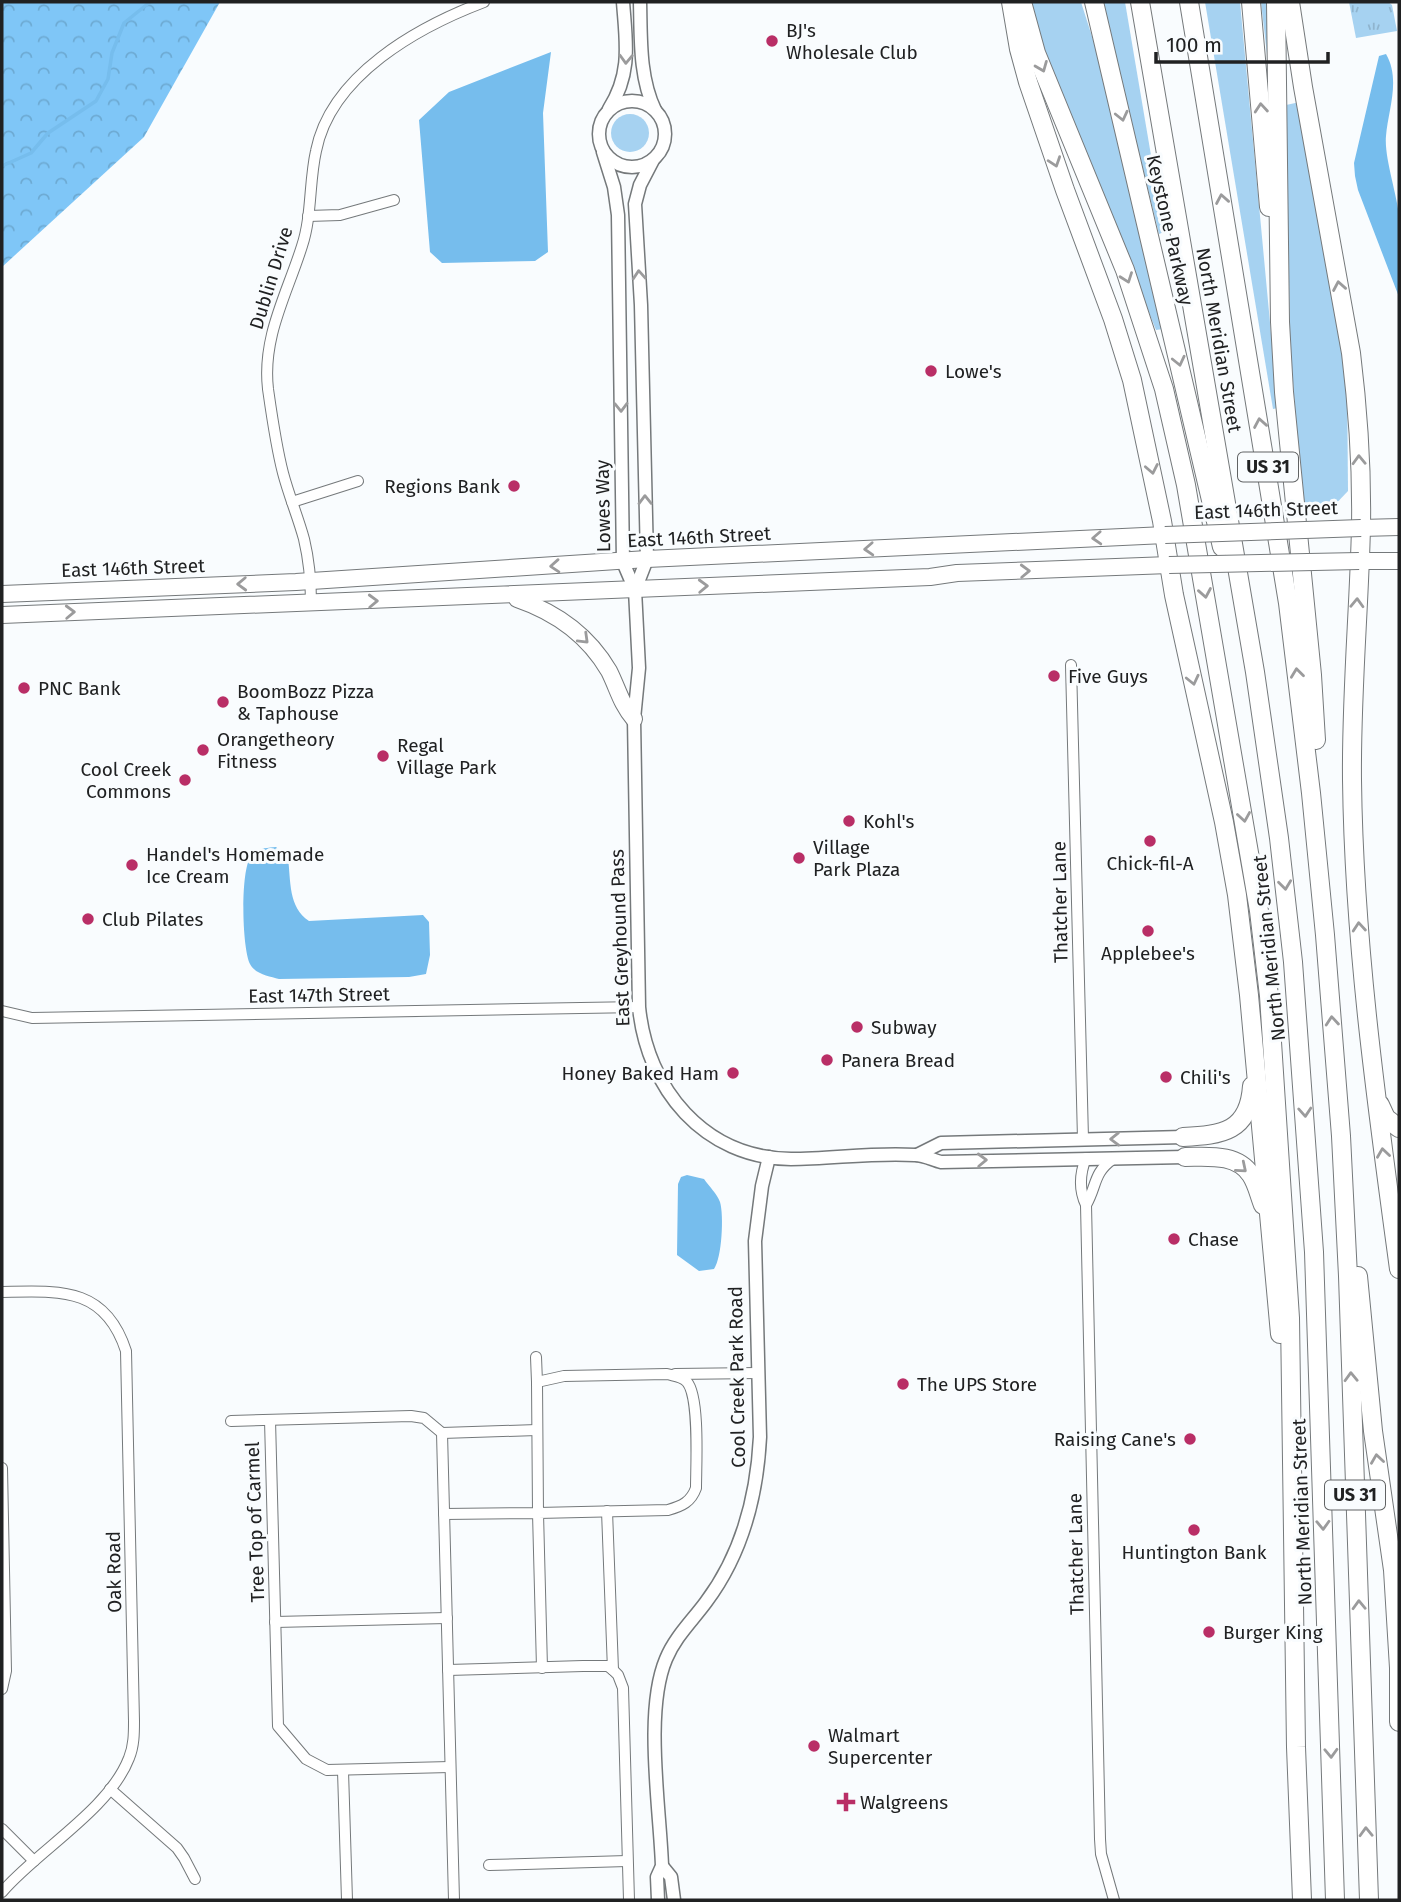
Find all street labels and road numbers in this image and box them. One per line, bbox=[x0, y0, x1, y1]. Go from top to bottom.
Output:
street label: Keystone Parkway bbox=[1142, 153, 1199, 308]
street label: Dublin Drive bbox=[244, 224, 298, 332]
street label: North Meridian Street bbox=[1191, 246, 1247, 434]
road number: US 31 bbox=[1238, 452, 1298, 481]
street label: Lowes Way bbox=[591, 459, 615, 552]
street label: East 146th Street bbox=[1194, 496, 1338, 524]
street label: East 146th Street bbox=[627, 522, 772, 552]
street label: East 146th Street bbox=[61, 554, 205, 582]
street label: Thatcher Lane bbox=[1047, 841, 1073, 963]
street label: East Greyhound Pass bbox=[605, 849, 635, 1027]
street label: North Meridian Street bbox=[1248, 854, 1290, 1042]
street label: East 147th Street bbox=[248, 982, 390, 1008]
street label: Cool Creek Park Road bbox=[724, 1286, 750, 1468]
street label: North Meridian Street bbox=[1287, 1418, 1317, 1606]
street label: Tree Top of Carmel bbox=[241, 1441, 269, 1603]
road number: US 31 bbox=[1325, 1480, 1385, 1510]
street label: Thatcher Lane bbox=[1063, 1493, 1089, 1615]
street label: Oak Road bbox=[102, 1531, 126, 1613]

